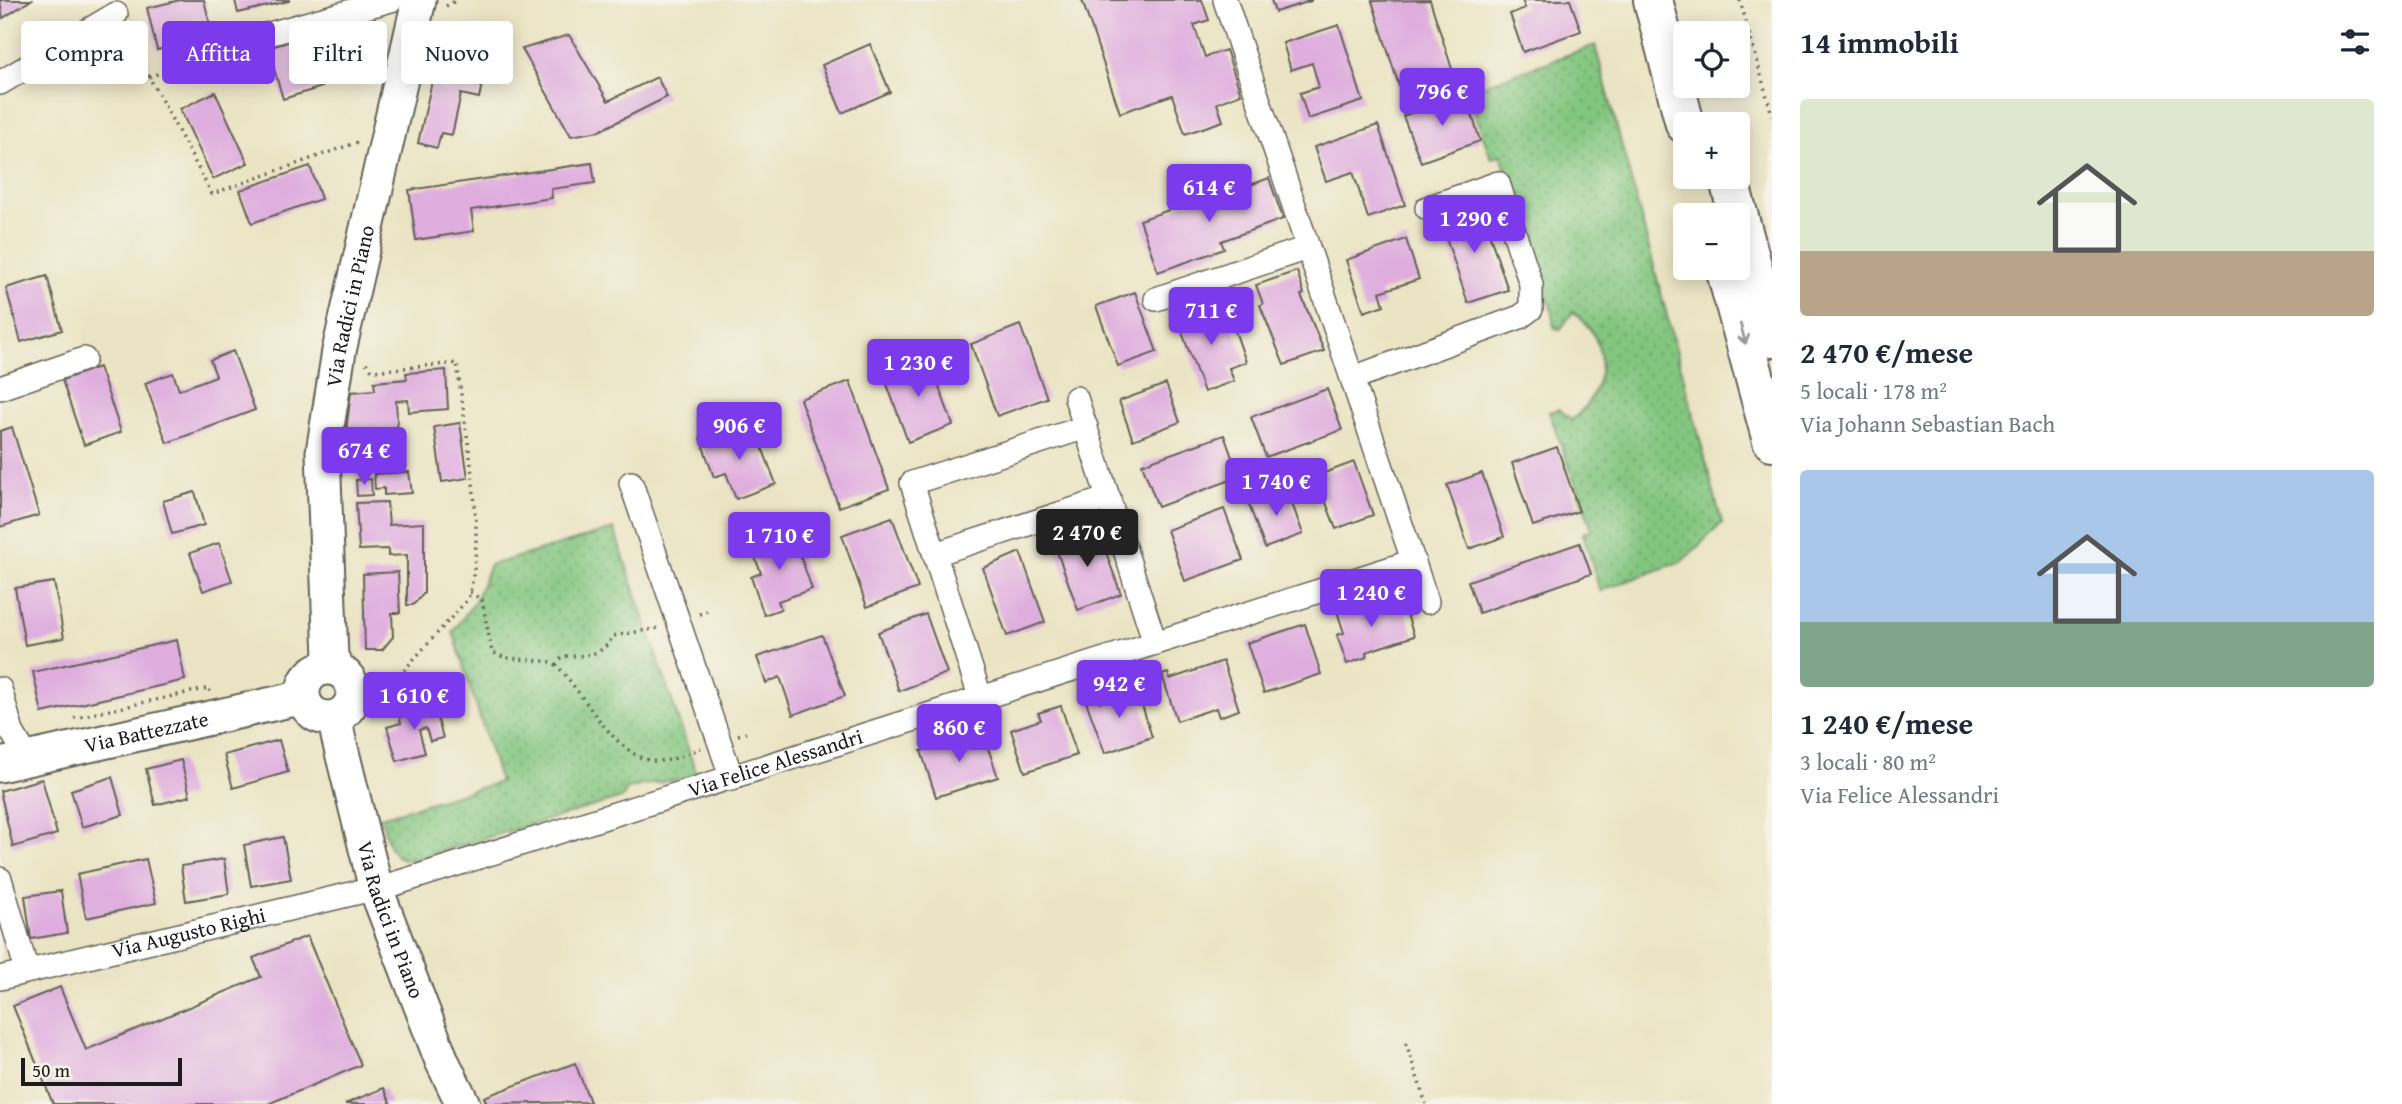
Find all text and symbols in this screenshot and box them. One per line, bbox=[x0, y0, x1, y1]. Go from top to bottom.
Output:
text: 14 immobili bbox=[1800, 20, 1959, 64]
chip: Compra bbox=[21, 21, 148, 84]
chip: Affitta bbox=[162, 21, 275, 84]
chip: Filtri bbox=[289, 21, 387, 84]
chip: Nuovo bbox=[401, 21, 513, 84]
map controls bbox=[1673, 21, 1750, 280]
button: locate bbox=[1673, 21, 1750, 98]
icon: filters bbox=[2336, 23, 2374, 61]
pin: 796 € bbox=[1393, 68, 1491, 128]
text: 796 € bbox=[1416, 74, 1468, 107]
button: + bbox=[1673, 112, 1750, 189]
icon: home bbox=[2024, 145, 2150, 271]
pin: 614 € bbox=[1160, 164, 1258, 224]
text: 614 € bbox=[1183, 170, 1235, 203]
pin: 1 290 € bbox=[1409, 196, 1539, 255]
text: 1 290 € bbox=[1439, 201, 1509, 234]
button: − bbox=[1673, 203, 1750, 280]
street label: Via Radici in Piano bbox=[317, 222, 382, 389]
pin: 711 € bbox=[1162, 288, 1260, 347]
text: 711 € bbox=[1185, 293, 1237, 326]
one-way arrow bbox=[1737, 322, 1750, 344]
text: 2 470 €/mese bbox=[1800, 330, 1973, 374]
pin: 1 230 € bbox=[853, 340, 983, 399]
text: 1 230 € bbox=[883, 345, 953, 378]
text: 5 locali · 178 m² bbox=[1800, 374, 1947, 407]
pin: 906 € bbox=[690, 402, 788, 462]
text: Via Johann Sebastian Bach bbox=[1800, 407, 2055, 440]
text: 906 € bbox=[713, 408, 765, 441]
pin: 674 € bbox=[315, 428, 413, 487]
text: 674 € bbox=[338, 433, 390, 466]
pin: 1 740 € bbox=[1211, 458, 1341, 518]
text: 1 740 € bbox=[1241, 464, 1311, 497]
pin: 2 470 € bbox=[1022, 510, 1152, 569]
pin: 1 710 € bbox=[714, 512, 844, 572]
text: 2 470 € bbox=[1052, 515, 1122, 548]
icon: home bbox=[2024, 516, 2150, 642]
text: 1 710 € bbox=[744, 518, 814, 551]
pin: 1 240 € bbox=[1306, 570, 1436, 629]
text: 1 240 € bbox=[1336, 575, 1406, 608]
pin: 942 € bbox=[1070, 660, 1168, 720]
text: 942 € bbox=[1093, 666, 1145, 699]
pin: 1 610 € bbox=[349, 672, 479, 732]
text: 1 610 € bbox=[379, 678, 449, 711]
text: 1 240 €/mese bbox=[1800, 701, 1973, 745]
street label: Via Battezzate bbox=[81, 703, 211, 761]
pin: 860 € bbox=[910, 704, 1008, 764]
text: 860 € bbox=[933, 710, 985, 743]
street label: Via Felice Alessandri bbox=[684, 720, 867, 805]
text: 3 locali · 80 m² bbox=[1800, 745, 1936, 778]
text: Via Felice Alessandri bbox=[1800, 778, 1999, 811]
street label: Via Radici in Piano bbox=[350, 838, 433, 1003]
street label: Via Augusto Righi bbox=[108, 899, 269, 966]
scale bar bbox=[21, 1055, 182, 1087]
text: 50 m bbox=[32, 1056, 70, 1084]

